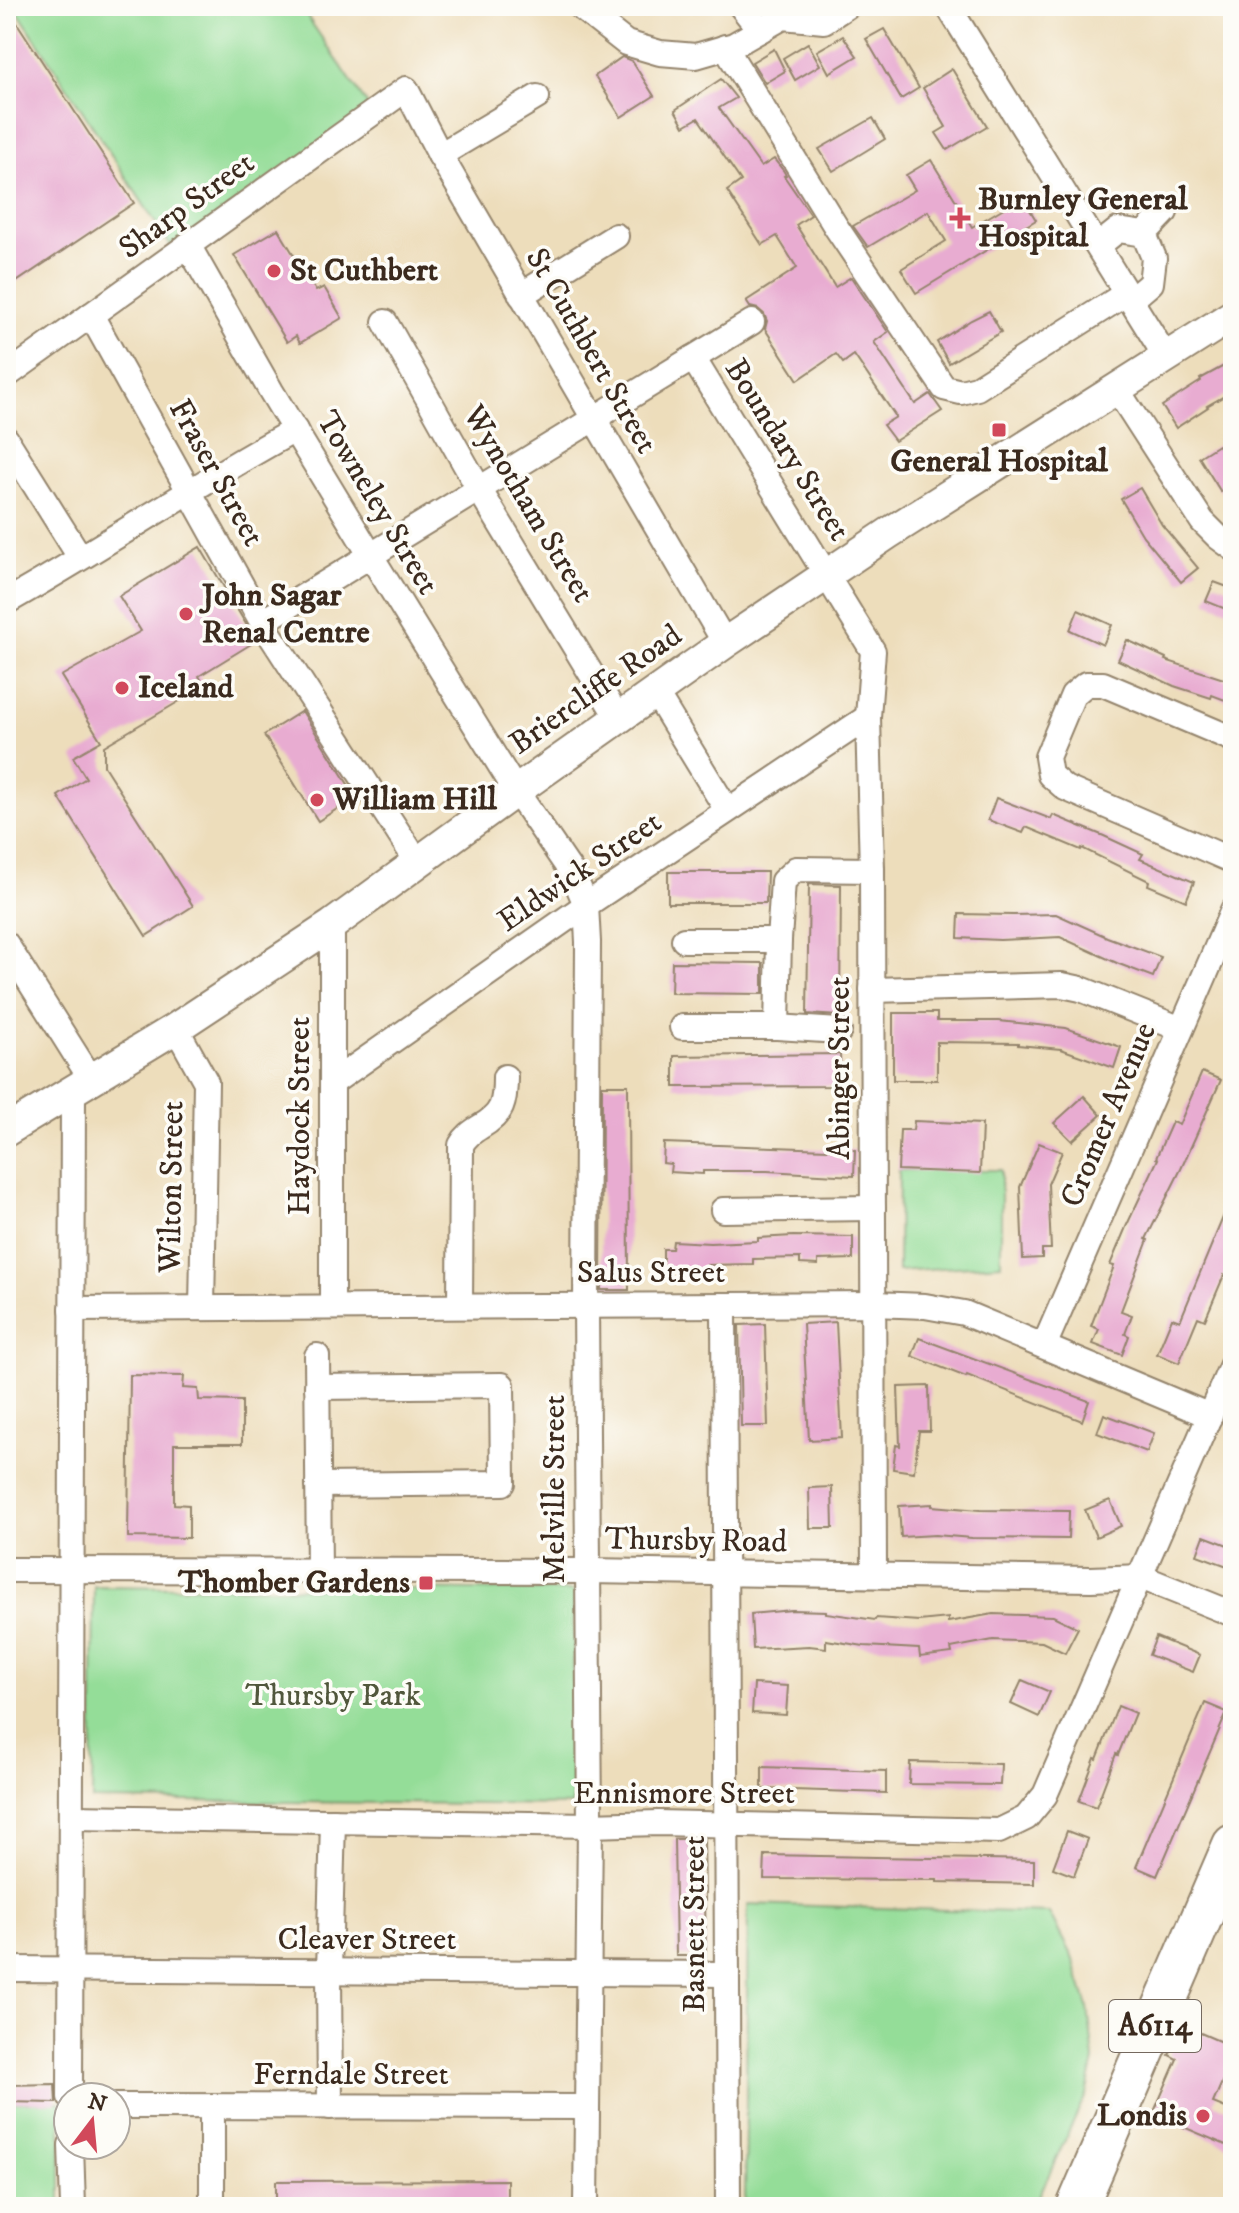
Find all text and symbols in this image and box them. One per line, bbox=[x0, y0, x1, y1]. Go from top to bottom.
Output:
street label: Sharp Street bbox=[111, 143, 263, 269]
place label: Burnley General Hospital bbox=[978, 180, 1188, 257]
marker: Burnley General Hospital bbox=[949, 207, 971, 229]
street label: St Cuthbert Street bbox=[516, 241, 666, 461]
place label: St Cuthbert bbox=[290, 251, 439, 291]
marker: St Cuthbert bbox=[265, 262, 283, 280]
street label: Boundary Street bbox=[715, 352, 859, 548]
street label: Fraser Street bbox=[159, 392, 273, 554]
street label: Wynotham Street bbox=[453, 397, 603, 610]
street label: Towneley Street bbox=[307, 404, 447, 602]
marker: General Hospital bbox=[990, 421, 1008, 439]
place label: General Hospital bbox=[890, 442, 1108, 482]
place label: John Sagar Renal Centre bbox=[199, 576, 370, 653]
marker: John Sagar Renal Centre bbox=[177, 605, 195, 623]
street label: Briercliffe Road bbox=[502, 616, 690, 764]
place label: Iceland bbox=[138, 668, 235, 708]
marker: Iceland bbox=[113, 679, 131, 697]
place label: William Hill bbox=[332, 780, 497, 820]
marker: William Hill bbox=[308, 791, 326, 809]
street label: Eldwick Street bbox=[490, 803, 670, 941]
street label: Abinger Street bbox=[820, 976, 860, 1160]
street label: Haydock Street bbox=[280, 1016, 320, 1216]
street label: Cromer Avenue bbox=[1052, 1017, 1166, 1213]
street label: Wilton Street bbox=[150, 1101, 193, 1274]
street label: Salus Street bbox=[577, 1253, 725, 1293]
street label: Melville Street bbox=[535, 1395, 575, 1583]
street label: Thursby Road bbox=[605, 1519, 787, 1563]
place label: Thomber Gardens bbox=[177, 1563, 410, 1603]
marker: Thomber Gardens bbox=[417, 1574, 435, 1592]
park label: Thursby Park bbox=[245, 1676, 421, 1716]
street label: Ennismore Street bbox=[573, 1774, 795, 1814]
street label: Basnett Street bbox=[675, 1835, 715, 2013]
street label: Cleaver Street bbox=[277, 1920, 457, 1960]
road number: A6114 bbox=[1109, 2000, 1201, 2052]
street label: Ferndale Street bbox=[253, 2055, 449, 2095]
north arrow bbox=[52, 2081, 132, 2161]
text: N bbox=[85, 2088, 110, 2119]
place label: Londis bbox=[1097, 2096, 1187, 2136]
marker: Londis bbox=[1194, 2107, 1212, 2125]

